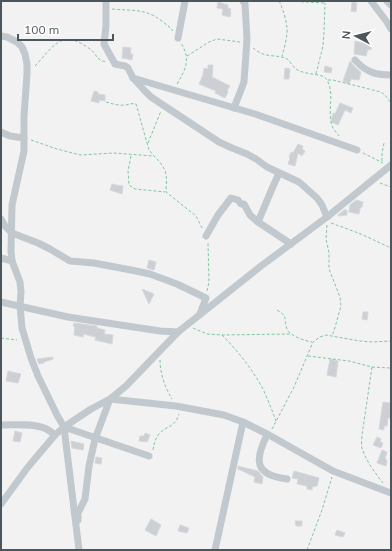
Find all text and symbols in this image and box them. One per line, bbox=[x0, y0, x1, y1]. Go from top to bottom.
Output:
scale bar bbox=[18, 16, 113, 42]
north arrow bbox=[336, 16, 376, 56]
text: 100 m bbox=[24, 22, 59, 37]
text: N bbox=[339, 30, 354, 40]

